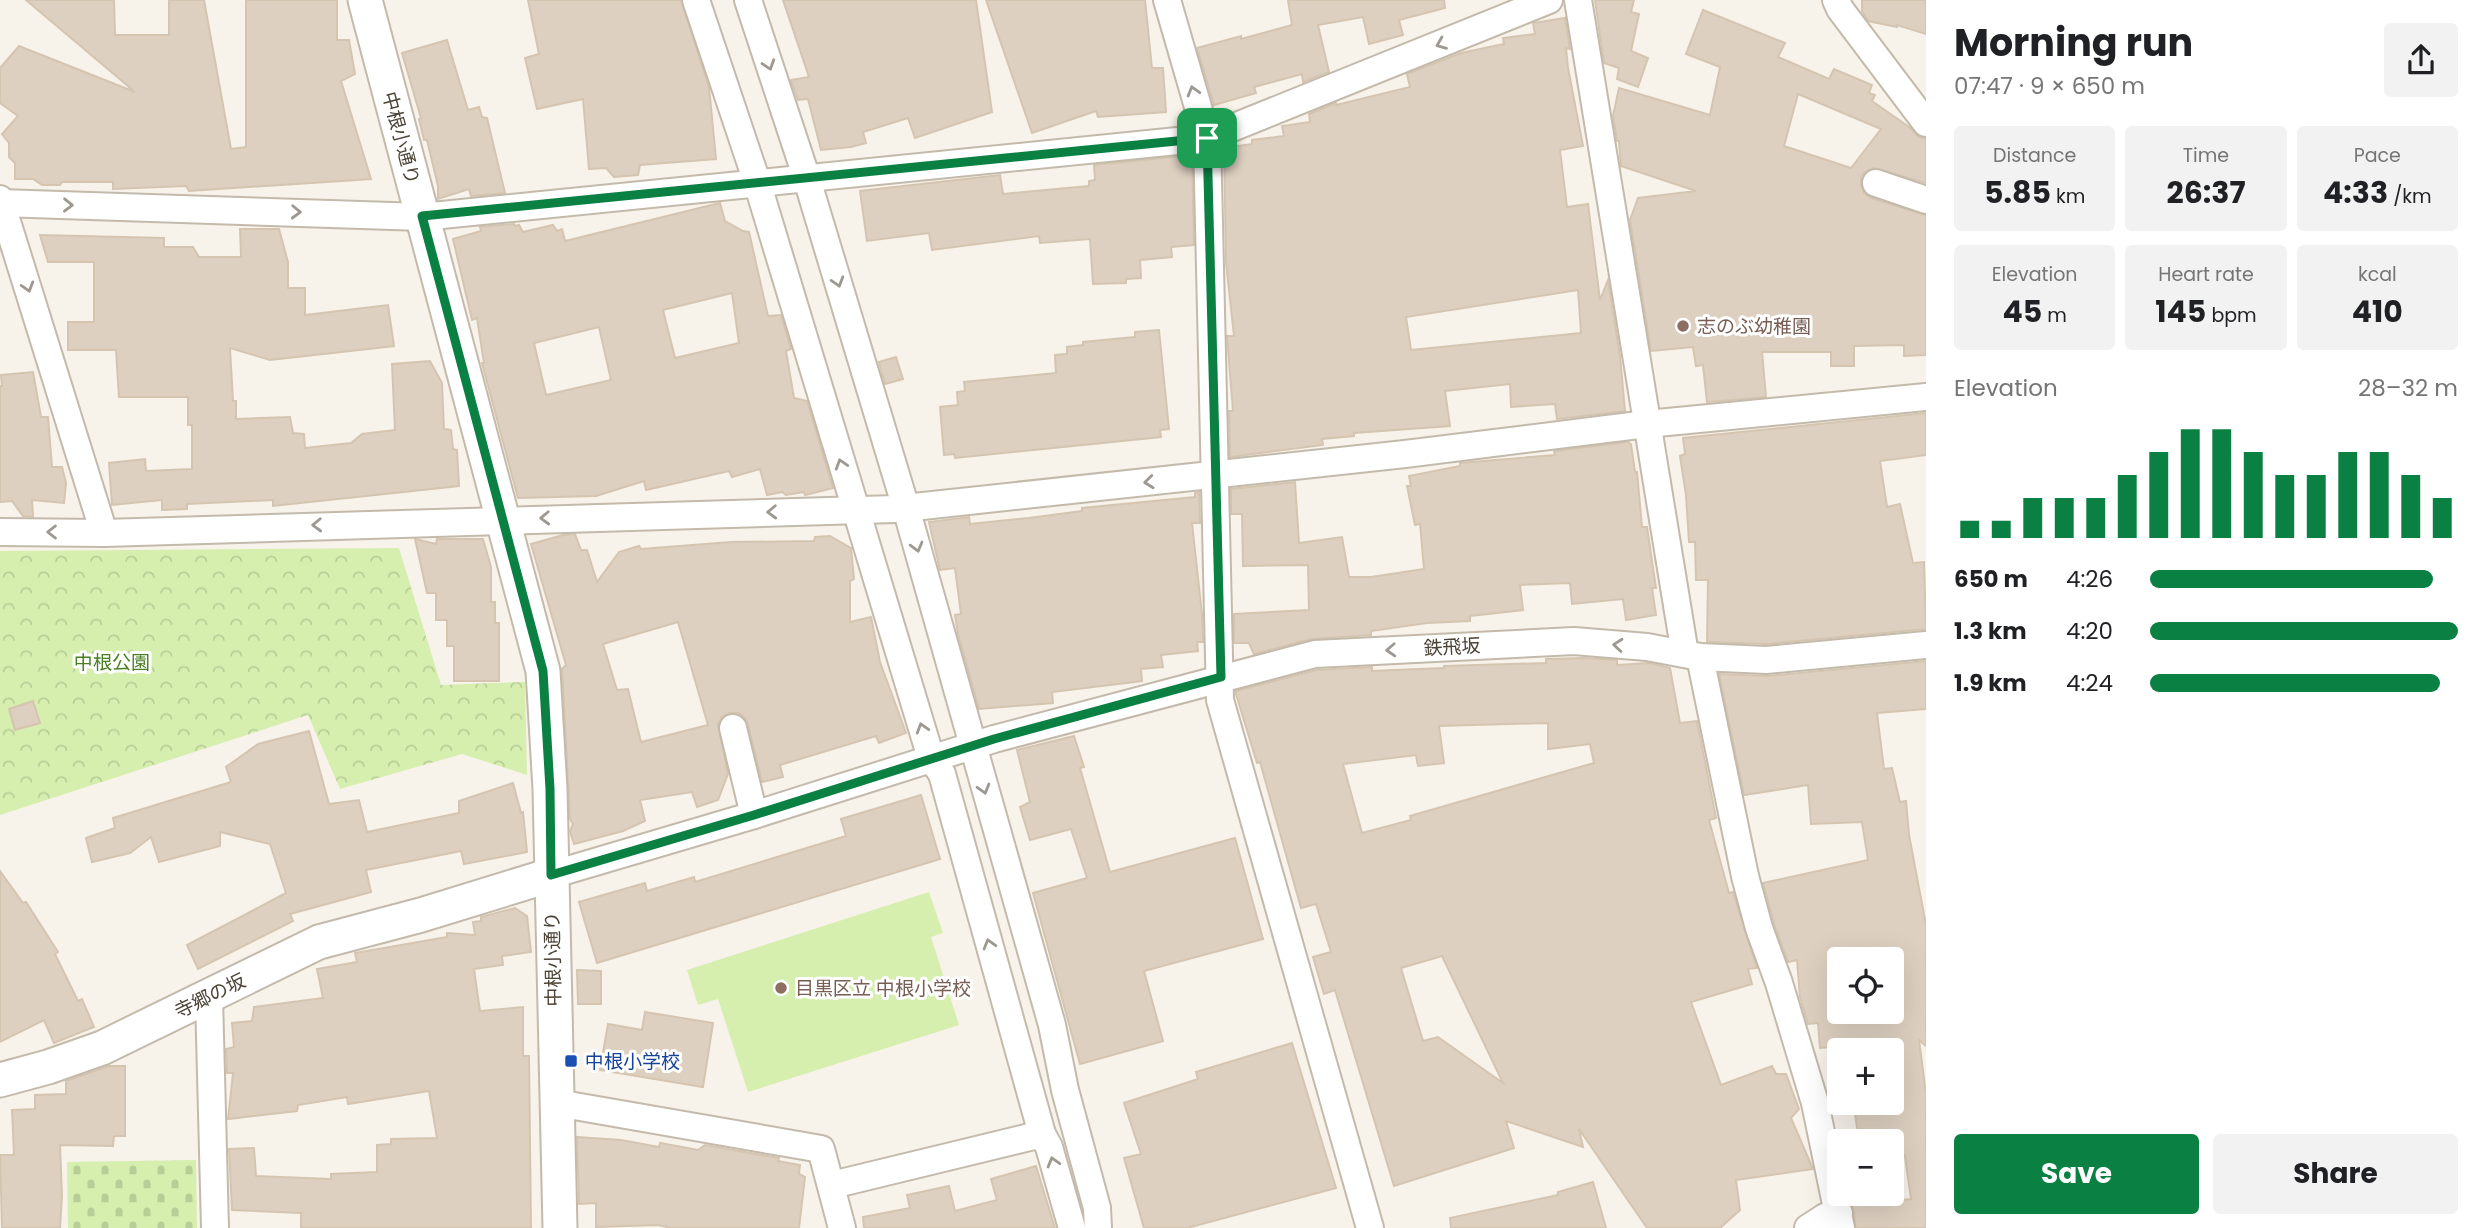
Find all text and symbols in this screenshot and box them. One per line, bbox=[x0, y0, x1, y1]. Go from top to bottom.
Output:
text: Morning run bbox=[1954, 16, 2193, 69]
button: share bbox=[2384, 23, 2458, 97]
one-way arrow bbox=[1435, 35, 1447, 49]
one-way arrow bbox=[761, 58, 775, 70]
text: 07:47 · 9 × 650 m bbox=[1954, 70, 2145, 102]
one-way arrow bbox=[1187, 85, 1201, 97]
street label: 中根小通り bbox=[376, 89, 426, 187]
pin bbox=[1177, 108, 1237, 168]
icon: arrive bbox=[1188, 119, 1226, 157]
text: Distance bbox=[1993, 142, 2076, 169]
text: Time bbox=[2183, 142, 2229, 169]
text: Pace bbox=[2354, 142, 2401, 169]
text: 5.85 bbox=[1984, 171, 2051, 214]
text: 26:37 bbox=[2167, 171, 2245, 214]
text: 4:33 bbox=[2323, 171, 2388, 214]
text: km bbox=[2051, 183, 2085, 210]
text: /km bbox=[2388, 183, 2432, 210]
one-way arrow bbox=[63, 197, 74, 212]
one-way arrow bbox=[290, 204, 301, 219]
text: Elevation bbox=[1992, 261, 2077, 288]
text: Heart rate bbox=[2158, 261, 2254, 288]
text: kcal bbox=[2358, 261, 2397, 288]
one-way arrow bbox=[829, 275, 844, 287]
one-way arrow bbox=[19, 281, 34, 293]
text: 45 bbox=[2002, 290, 2042, 333]
text: 145 bbox=[2155, 290, 2206, 333]
text: 410 bbox=[2352, 290, 2403, 333]
text: m bbox=[2042, 302, 2067, 329]
text: bpm bbox=[2206, 302, 2257, 329]
place label: 志のぶ幼稚園 bbox=[1697, 313, 1811, 340]
marker: 志のぶ幼稚園 bbox=[1675, 318, 1691, 334]
text: Elevation bbox=[1954, 372, 2058, 404]
text: 28–32 m bbox=[2358, 372, 2458, 404]
one-way arrow bbox=[834, 458, 849, 470]
one-way arrow bbox=[1143, 475, 1154, 490]
one-way arrow bbox=[766, 504, 777, 520]
one-way arrow bbox=[539, 510, 549, 526]
one-way arrow bbox=[312, 518, 323, 533]
one-way arrow bbox=[46, 524, 57, 540]
one-way arrow bbox=[908, 541, 923, 553]
text: 650 m bbox=[1954, 563, 2028, 595]
text: 4:26 bbox=[2066, 563, 2113, 595]
text: 1.3 km bbox=[1954, 615, 2027, 647]
text: 4:20 bbox=[2066, 615, 2113, 647]
street label: 鉄飛坂 bbox=[1423, 632, 1481, 662]
one-way arrow bbox=[1612, 638, 1623, 653]
one-way arrow bbox=[1385, 642, 1396, 657]
park label: 中根公園 bbox=[74, 649, 150, 676]
text: 1.9 km bbox=[1954, 667, 2027, 699]
text: 4:24 bbox=[2066, 667, 2113, 699]
one-way arrow bbox=[916, 722, 930, 735]
one-way arrow bbox=[976, 783, 991, 795]
street label: 中根小通り bbox=[539, 911, 567, 1007]
one-way arrow bbox=[983, 938, 998, 950]
map controls bbox=[1827, 947, 1904, 1206]
button: locate bbox=[1827, 947, 1904, 1024]
street label: 寺郷の坂 bbox=[170, 967, 250, 1025]
place label: 目黒区立 中根小学校 bbox=[795, 975, 971, 1002]
marker: 目黒区立 中根小学校 bbox=[773, 980, 789, 996]
button: + bbox=[1827, 1038, 1904, 1115]
place label: 中根小学校 bbox=[585, 1048, 680, 1075]
marker: 中根小学校 bbox=[563, 1053, 579, 1069]
button: − bbox=[1827, 1129, 1904, 1206]
button: Save bbox=[1954, 1134, 2199, 1214]
button: Share bbox=[2213, 1134, 2458, 1214]
one-way arrow bbox=[1047, 1156, 1062, 1168]

